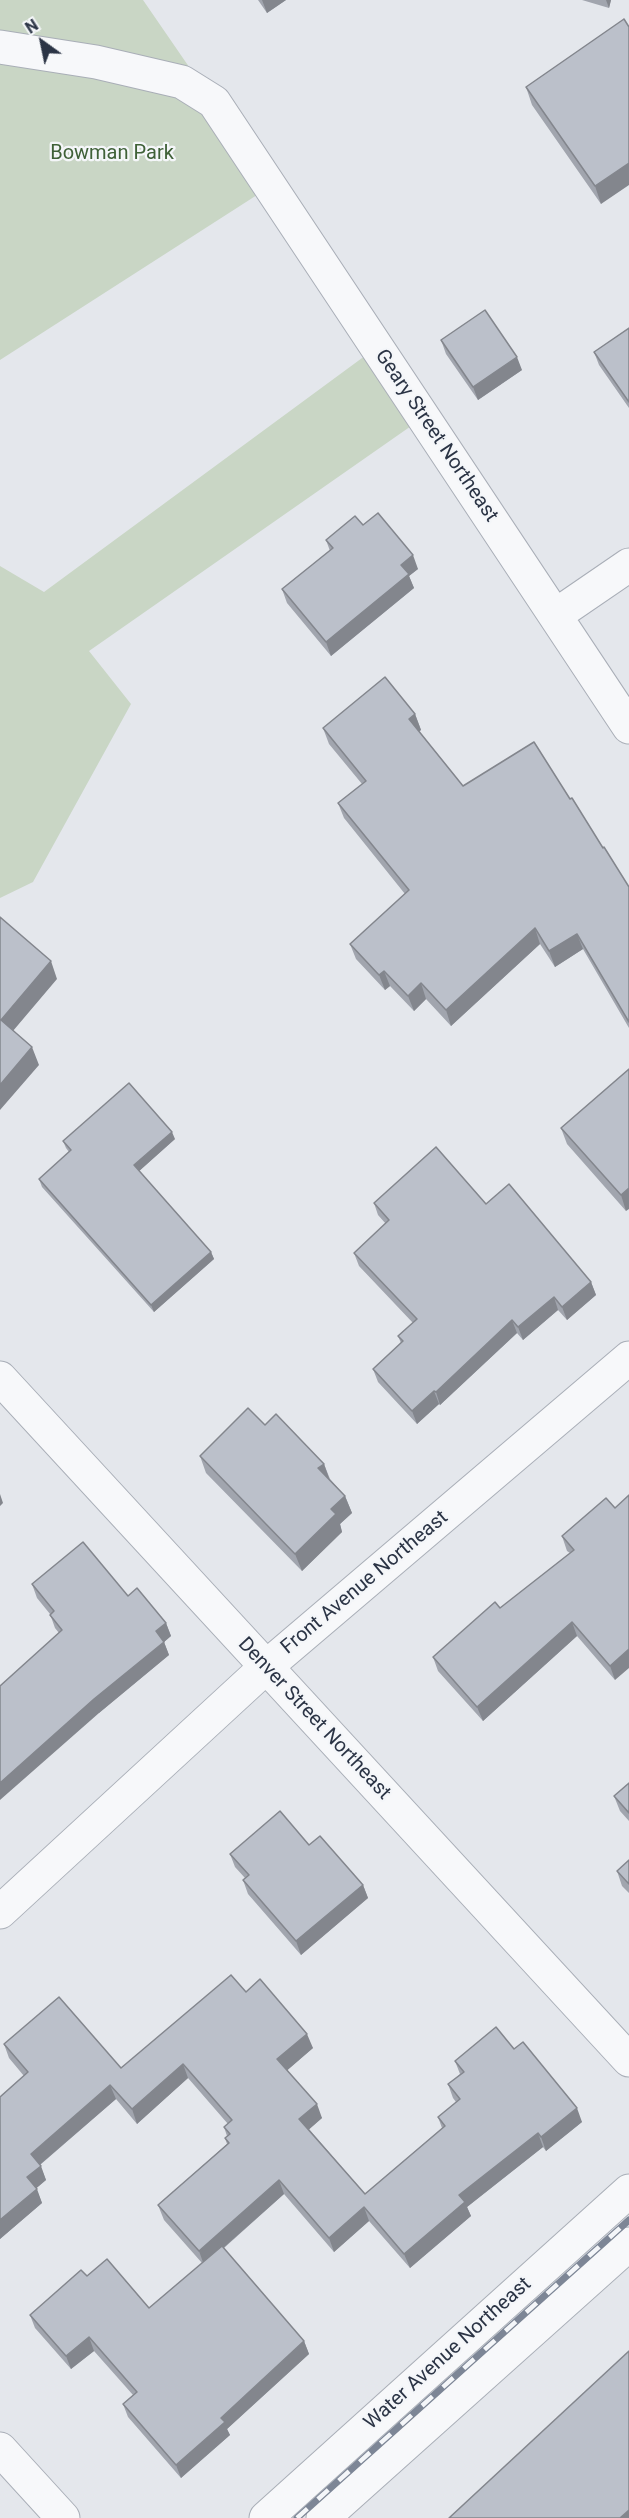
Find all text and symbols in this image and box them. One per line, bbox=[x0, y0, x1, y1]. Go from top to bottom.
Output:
north arrow bbox=[12, 12, 72, 72]
text: N bbox=[22, 15, 42, 38]
park label: Bowman Park bbox=[50, 142, 174, 166]
street label: Geary Street Northeast bbox=[369, 345, 503, 527]
street label: Front Avenue Northeast bbox=[277, 1506, 453, 1660]
street label: Denver Street Northeast bbox=[233, 1633, 395, 1805]
street label: Water Avenue Northeast bbox=[360, 2273, 536, 2435]

